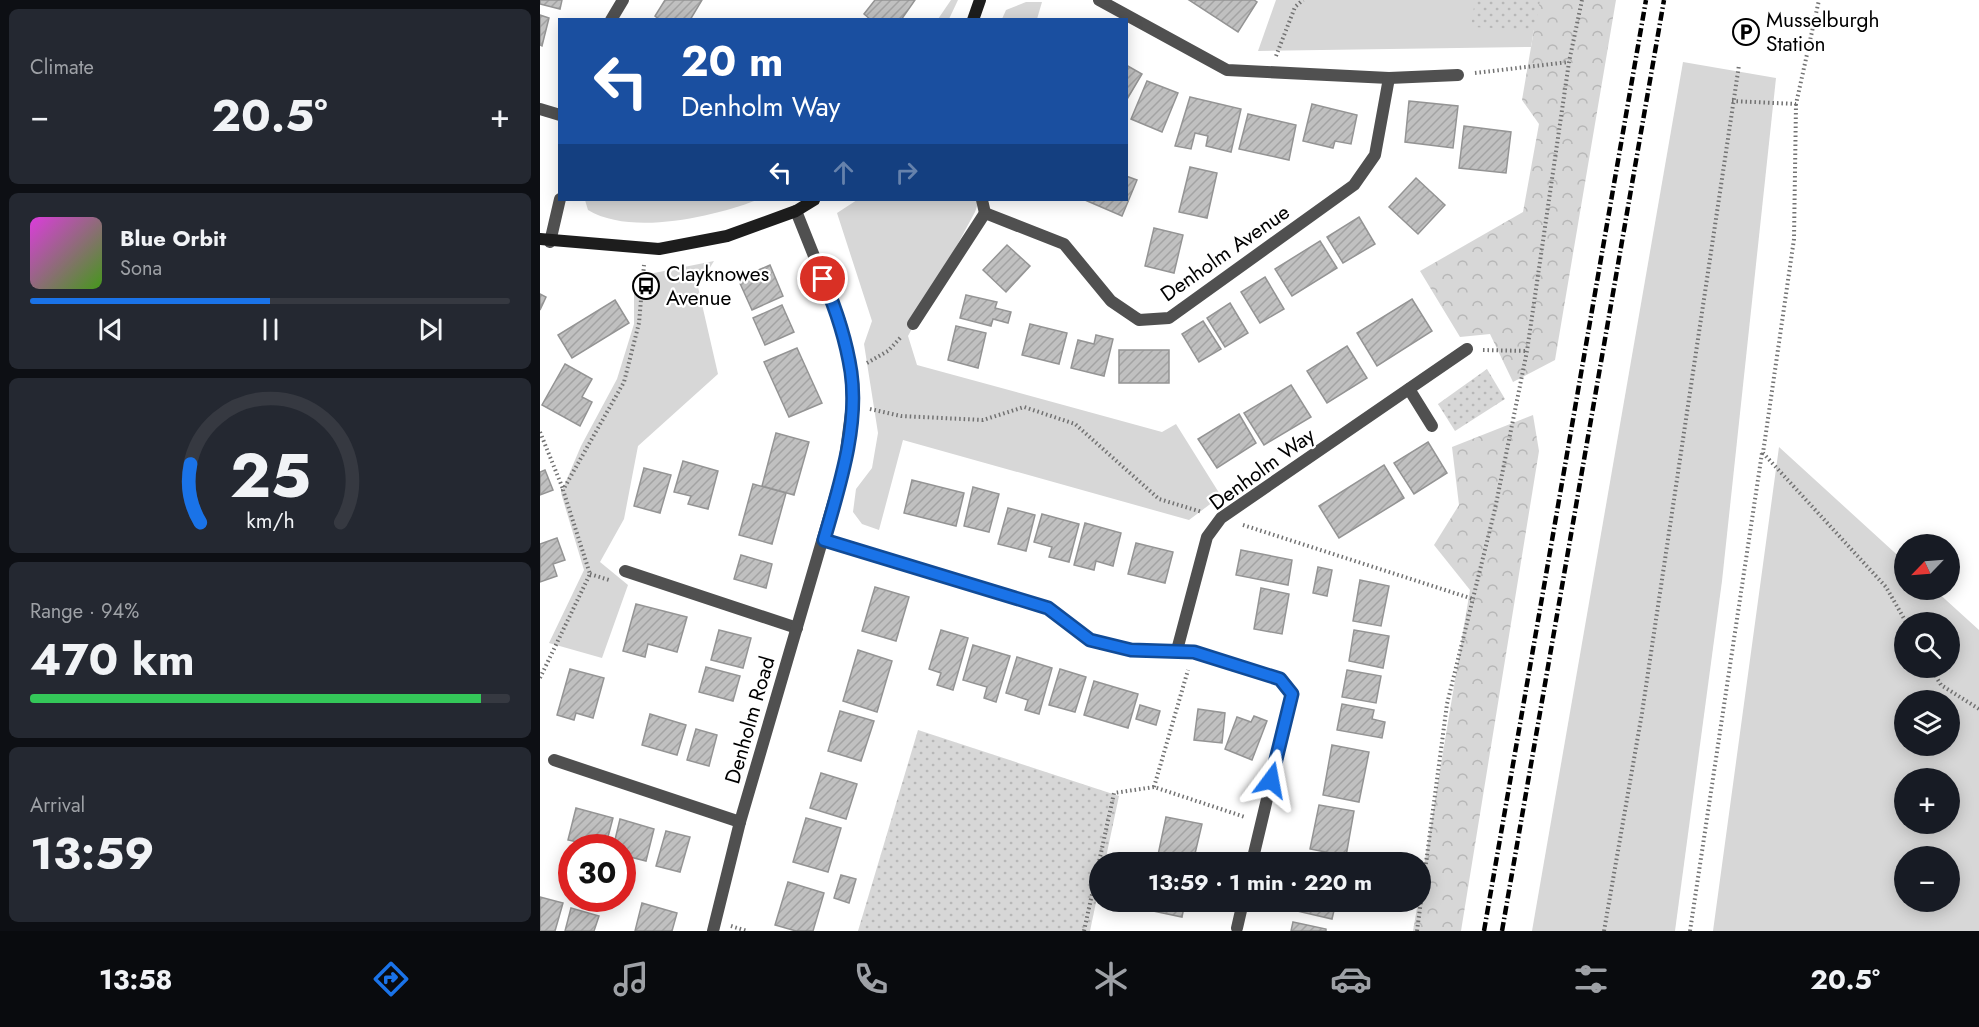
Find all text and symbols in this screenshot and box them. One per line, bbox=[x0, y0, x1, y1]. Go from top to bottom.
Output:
place label: Musselburgh Station bbox=[1766, 5, 1879, 59]
parking icon: Musselburgh Station bbox=[1731, 17, 1761, 47]
text: 20 m bbox=[681, 31, 783, 92]
icon: left bbox=[582, 42, 660, 120]
text: Climate bbox=[30, 53, 94, 82]
text: 20.5° bbox=[211, 83, 328, 148]
text: Denholm Way bbox=[681, 87, 841, 126]
text: − bbox=[30, 92, 49, 139]
text: + bbox=[490, 92, 510, 139]
icon: left bbox=[764, 156, 797, 189]
icon: ahead bbox=[827, 156, 860, 189]
icon: right bbox=[890, 156, 923, 189]
street label: Denholm Avenue bbox=[1154, 197, 1296, 309]
text: Blue Orbit bbox=[120, 222, 226, 254]
pin bbox=[797, 253, 848, 304]
text: Sona bbox=[120, 254, 162, 283]
place label: Clayknowes Avenue bbox=[666, 259, 769, 313]
icon: arrive bbox=[806, 262, 839, 295]
bus stop icon: Clayknowes Avenue bbox=[631, 271, 661, 301]
icon: previous bbox=[94, 313, 127, 346]
icon: pause bbox=[254, 313, 287, 346]
icon: next bbox=[414, 313, 447, 346]
street label: Denholm Way bbox=[1203, 420, 1322, 518]
text: 25 bbox=[229, 430, 311, 520]
text: km/h bbox=[246, 505, 294, 536]
north arrow bbox=[1894, 534, 1960, 600]
map controls bbox=[1894, 534, 1960, 912]
text: Range · 94% bbox=[30, 597, 139, 626]
button: search bbox=[1894, 612, 1960, 678]
text: 470 km bbox=[30, 627, 195, 692]
street label: Denholm Road bbox=[717, 653, 783, 787]
button: layers bbox=[1894, 690, 1960, 756]
position arrow bbox=[1239, 748, 1303, 812]
button: + bbox=[1894, 768, 1960, 834]
text: Arrival bbox=[30, 791, 85, 820]
text: 13:59 bbox=[30, 821, 154, 886]
speed limit sign: 30 bbox=[558, 834, 636, 912]
button: − bbox=[1894, 846, 1960, 912]
text: 13:59 · 1 min · 220 m bbox=[1148, 866, 1372, 898]
icon: directions bbox=[370, 958, 412, 1000]
icon: music bbox=[610, 958, 652, 1000]
icon: phone bbox=[850, 958, 892, 1000]
icon: climate bbox=[1090, 958, 1132, 1000]
icon: car bbox=[1330, 958, 1372, 1000]
icon: filters bbox=[1570, 958, 1612, 1000]
text: 13:58 bbox=[99, 960, 173, 999]
text: 20.5° bbox=[1810, 960, 1880, 999]

